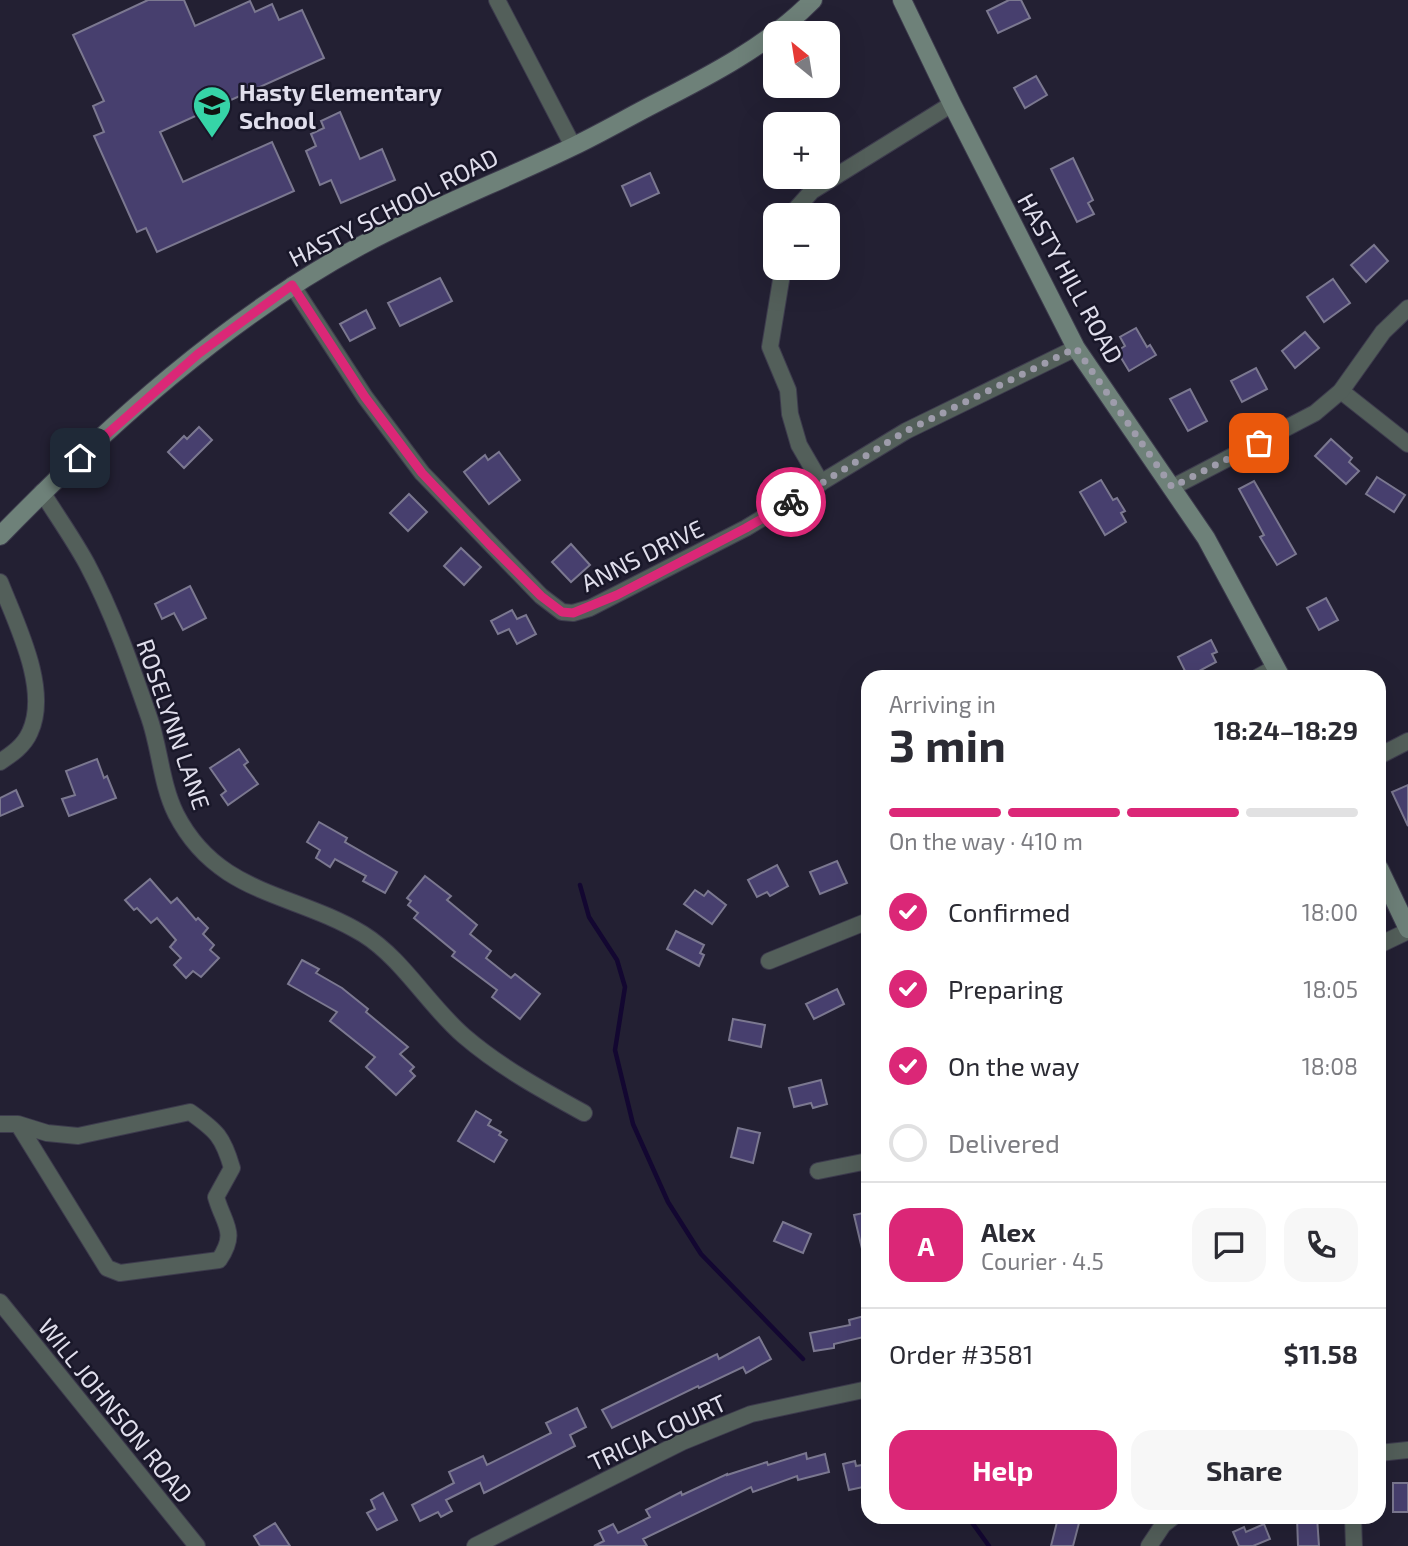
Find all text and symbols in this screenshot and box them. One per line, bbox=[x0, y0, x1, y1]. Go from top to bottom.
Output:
north arrow bbox=[763, 21, 840, 98]
map controls bbox=[763, 21, 840, 280]
place label: Hasty Elementary School bbox=[239, 77, 442, 134]
school or university icon: Hasty Elementary School bbox=[191, 84, 233, 139]
button: + bbox=[763, 112, 840, 189]
street label: HASTY SCHOOL ROAD bbox=[284, 142, 502, 272]
street label: HASTY HILL ROAD bbox=[1012, 188, 1130, 368]
button: − bbox=[763, 203, 840, 280]
pin bbox=[1229, 413, 1289, 473]
icon: bag bbox=[1240, 424, 1278, 462]
pin bbox=[50, 428, 110, 488]
icon: home bbox=[61, 439, 99, 477]
courier bbox=[756, 467, 826, 537]
icon: bike bbox=[772, 483, 810, 521]
street label: ANNS DRIVE bbox=[576, 513, 708, 597]
street label: ROSELYNN LANE bbox=[131, 635, 217, 813]
text: Arriving in bbox=[889, 690, 996, 718]
text: 18:24–18:29 bbox=[1214, 714, 1358, 745]
text: 3 min bbox=[889, 716, 1006, 771]
text: On the way · 410 m bbox=[889, 827, 1083, 855]
icon: check bbox=[889, 893, 927, 931]
text: Confirmed bbox=[948, 896, 1071, 927]
text: 18:00 bbox=[1302, 898, 1358, 926]
icon: check bbox=[889, 970, 927, 1008]
text: Preparing bbox=[948, 973, 1063, 1004]
text: 18:05 bbox=[1303, 975, 1358, 1003]
icon: check bbox=[889, 1047, 927, 1085]
text: On the way bbox=[948, 1050, 1079, 1081]
text: 18:08 bbox=[1302, 1052, 1358, 1080]
text: Delivered bbox=[948, 1127, 1060, 1158]
button: chat bbox=[1192, 1208, 1266, 1282]
button: phone bbox=[1284, 1208, 1358, 1282]
text: Alex bbox=[981, 1216, 1036, 1247]
text: A bbox=[918, 1230, 934, 1261]
text: Courier · 4.5 bbox=[981, 1247, 1104, 1275]
street label: WILL JOHNSON ROAD bbox=[33, 1312, 199, 1508]
text: Order #3581 bbox=[889, 1338, 1033, 1369]
text: $11.58 bbox=[1284, 1338, 1358, 1369]
street label: TRICIA COURT bbox=[583, 1387, 731, 1477]
button: Help bbox=[889, 1430, 1117, 1510]
button: Share bbox=[1131, 1430, 1358, 1510]

